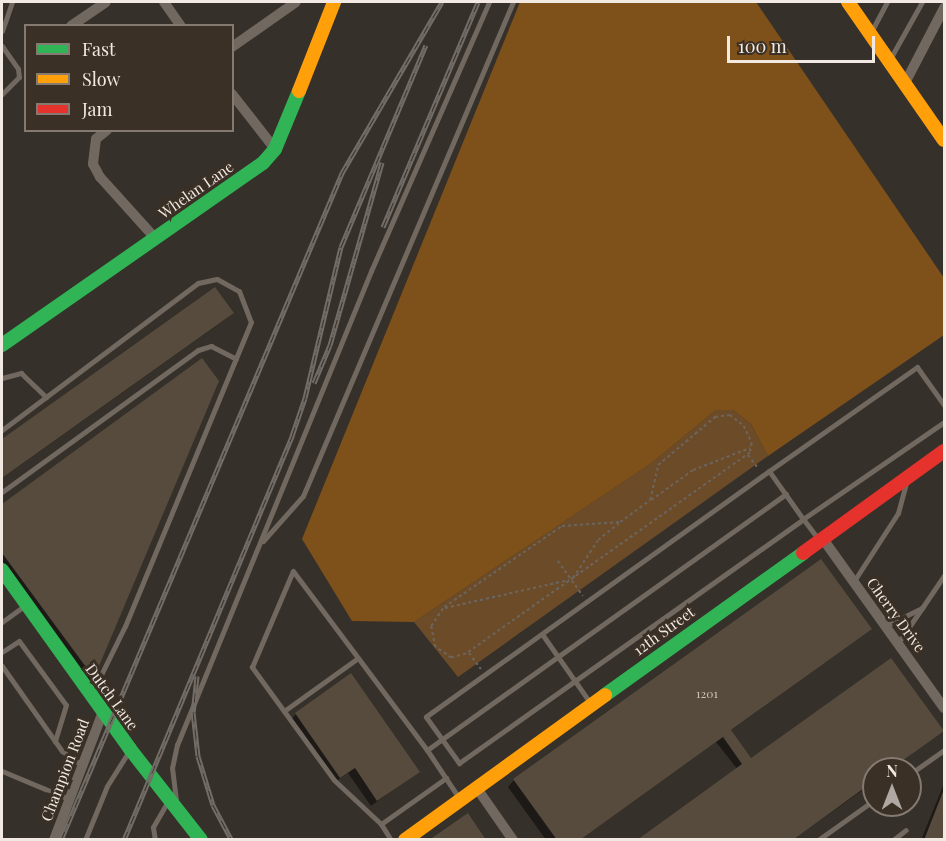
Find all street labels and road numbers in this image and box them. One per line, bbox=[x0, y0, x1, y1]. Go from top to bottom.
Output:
street label: Whelan Lane bbox=[155, 158, 237, 222]
street label: Cherry Drive bbox=[863, 574, 929, 656]
street label: 12th Street bbox=[630, 603, 698, 659]
street label: Dutch Lane bbox=[82, 660, 142, 734]
street label: Champion Road bbox=[37, 716, 93, 824]

